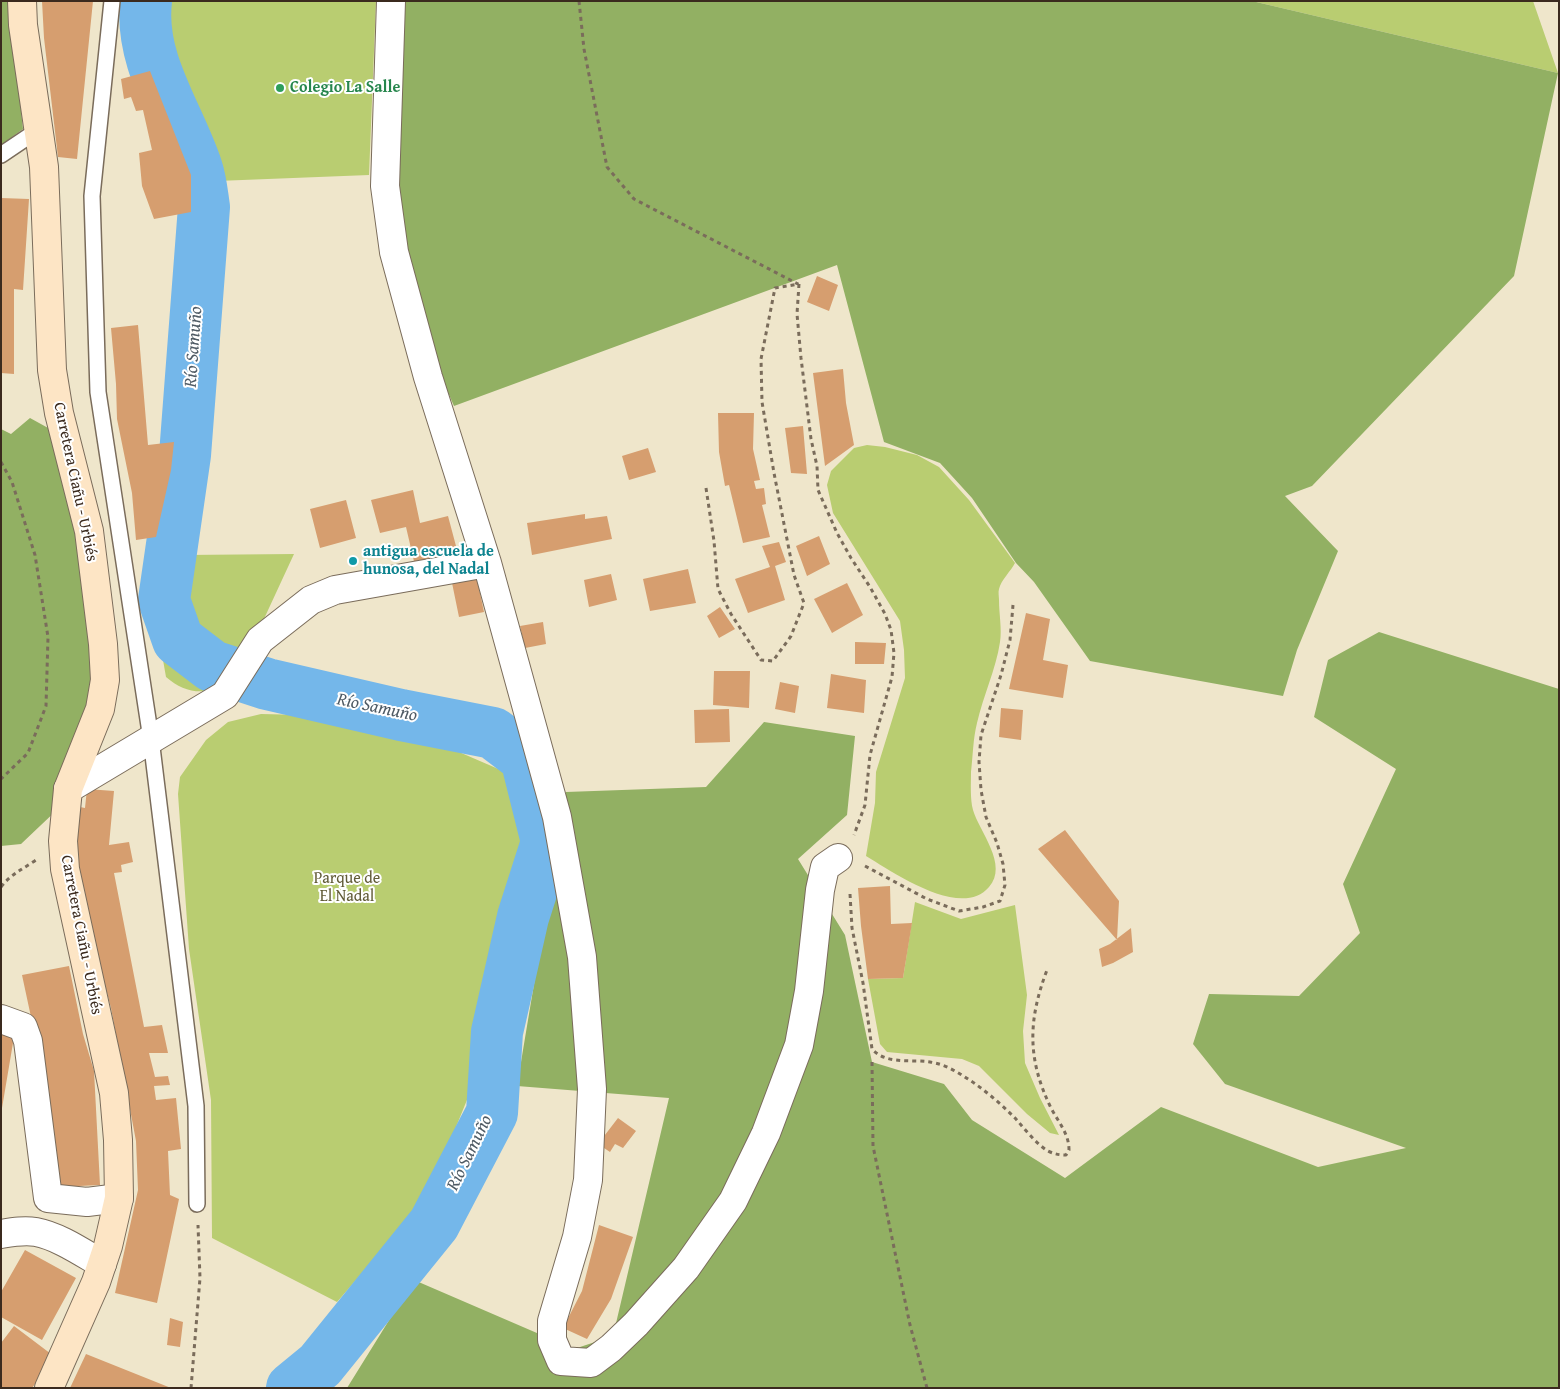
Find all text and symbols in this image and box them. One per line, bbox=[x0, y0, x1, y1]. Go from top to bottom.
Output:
place label: Colegio La Salle bbox=[290, 78, 400, 98]
marker: Colegio La Salle bbox=[274, 82, 286, 94]
water label: Río Samuño bbox=[180, 306, 208, 388]
street label: Carretera Ciañu - Urbiés bbox=[49, 401, 101, 563]
place label: antigua escuela de hunosa, del Nadal bbox=[363, 542, 494, 580]
marker: antigua escuela de hunosa, del Nadal bbox=[347, 555, 359, 567]
water label: Río Samuño bbox=[335, 689, 419, 727]
street label: Carretera Ciañu - Urbiés bbox=[56, 854, 106, 1016]
park label: Parque de El Nadal bbox=[314, 869, 380, 907]
water label: Río Samuño bbox=[442, 1112, 498, 1194]

